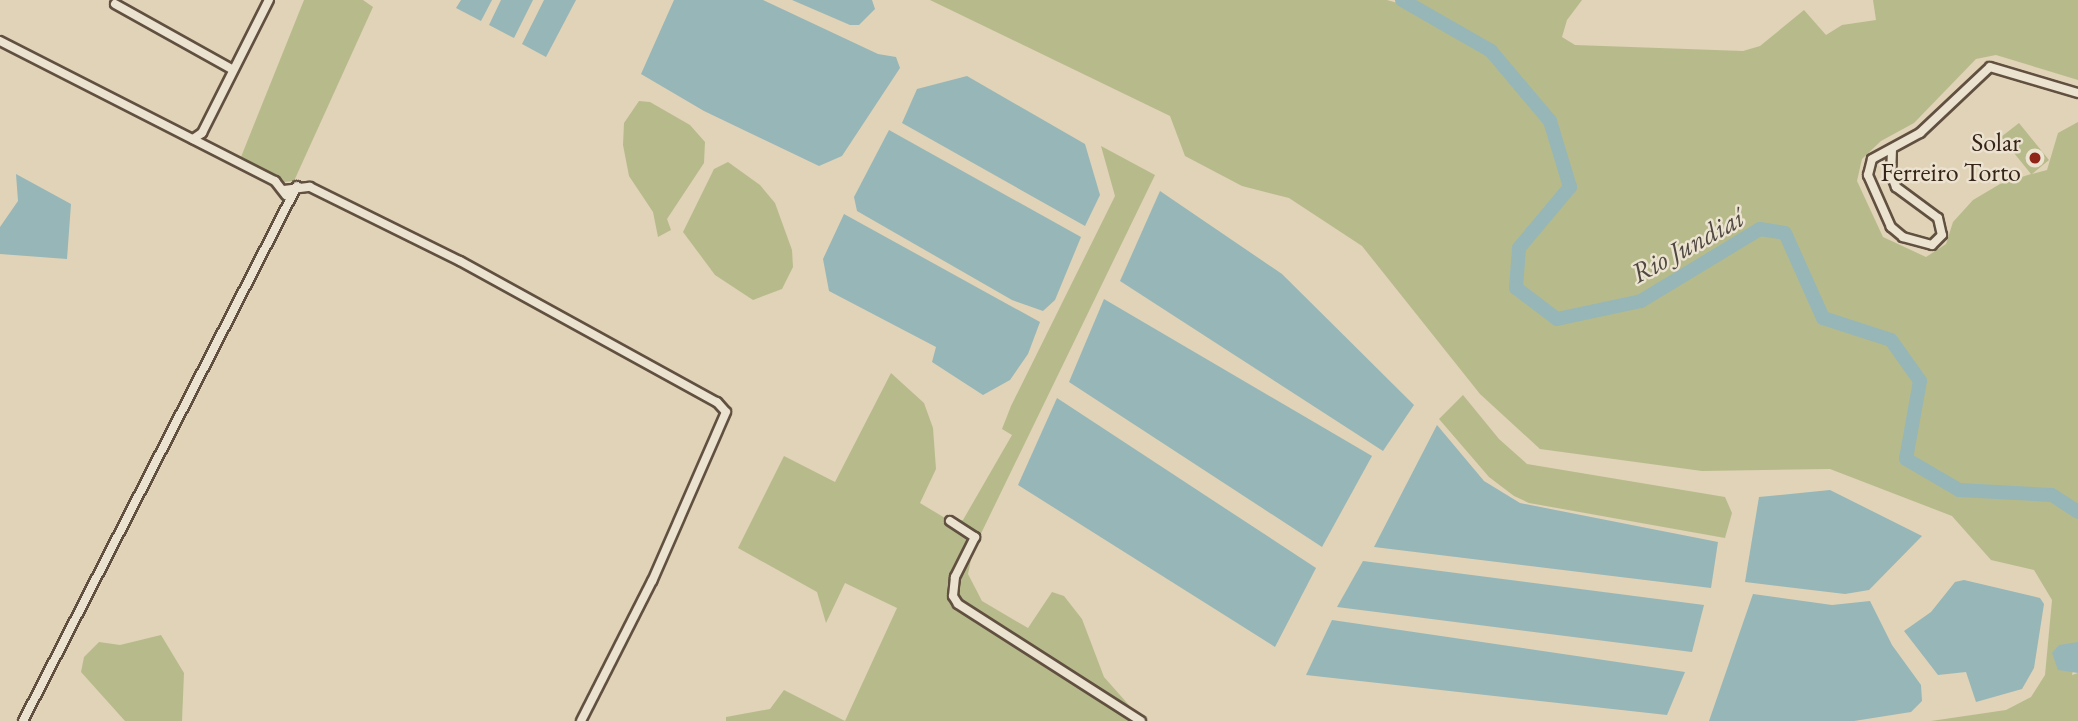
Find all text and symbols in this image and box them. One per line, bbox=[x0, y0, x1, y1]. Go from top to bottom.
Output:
place label: Solar Ferreiro Torto bbox=[1880, 127, 2021, 188]
marker: Solar Ferreiro Torto bbox=[2027, 150, 2043, 166]
water label: Rio Jundiaí bbox=[1625, 200, 1749, 290]

